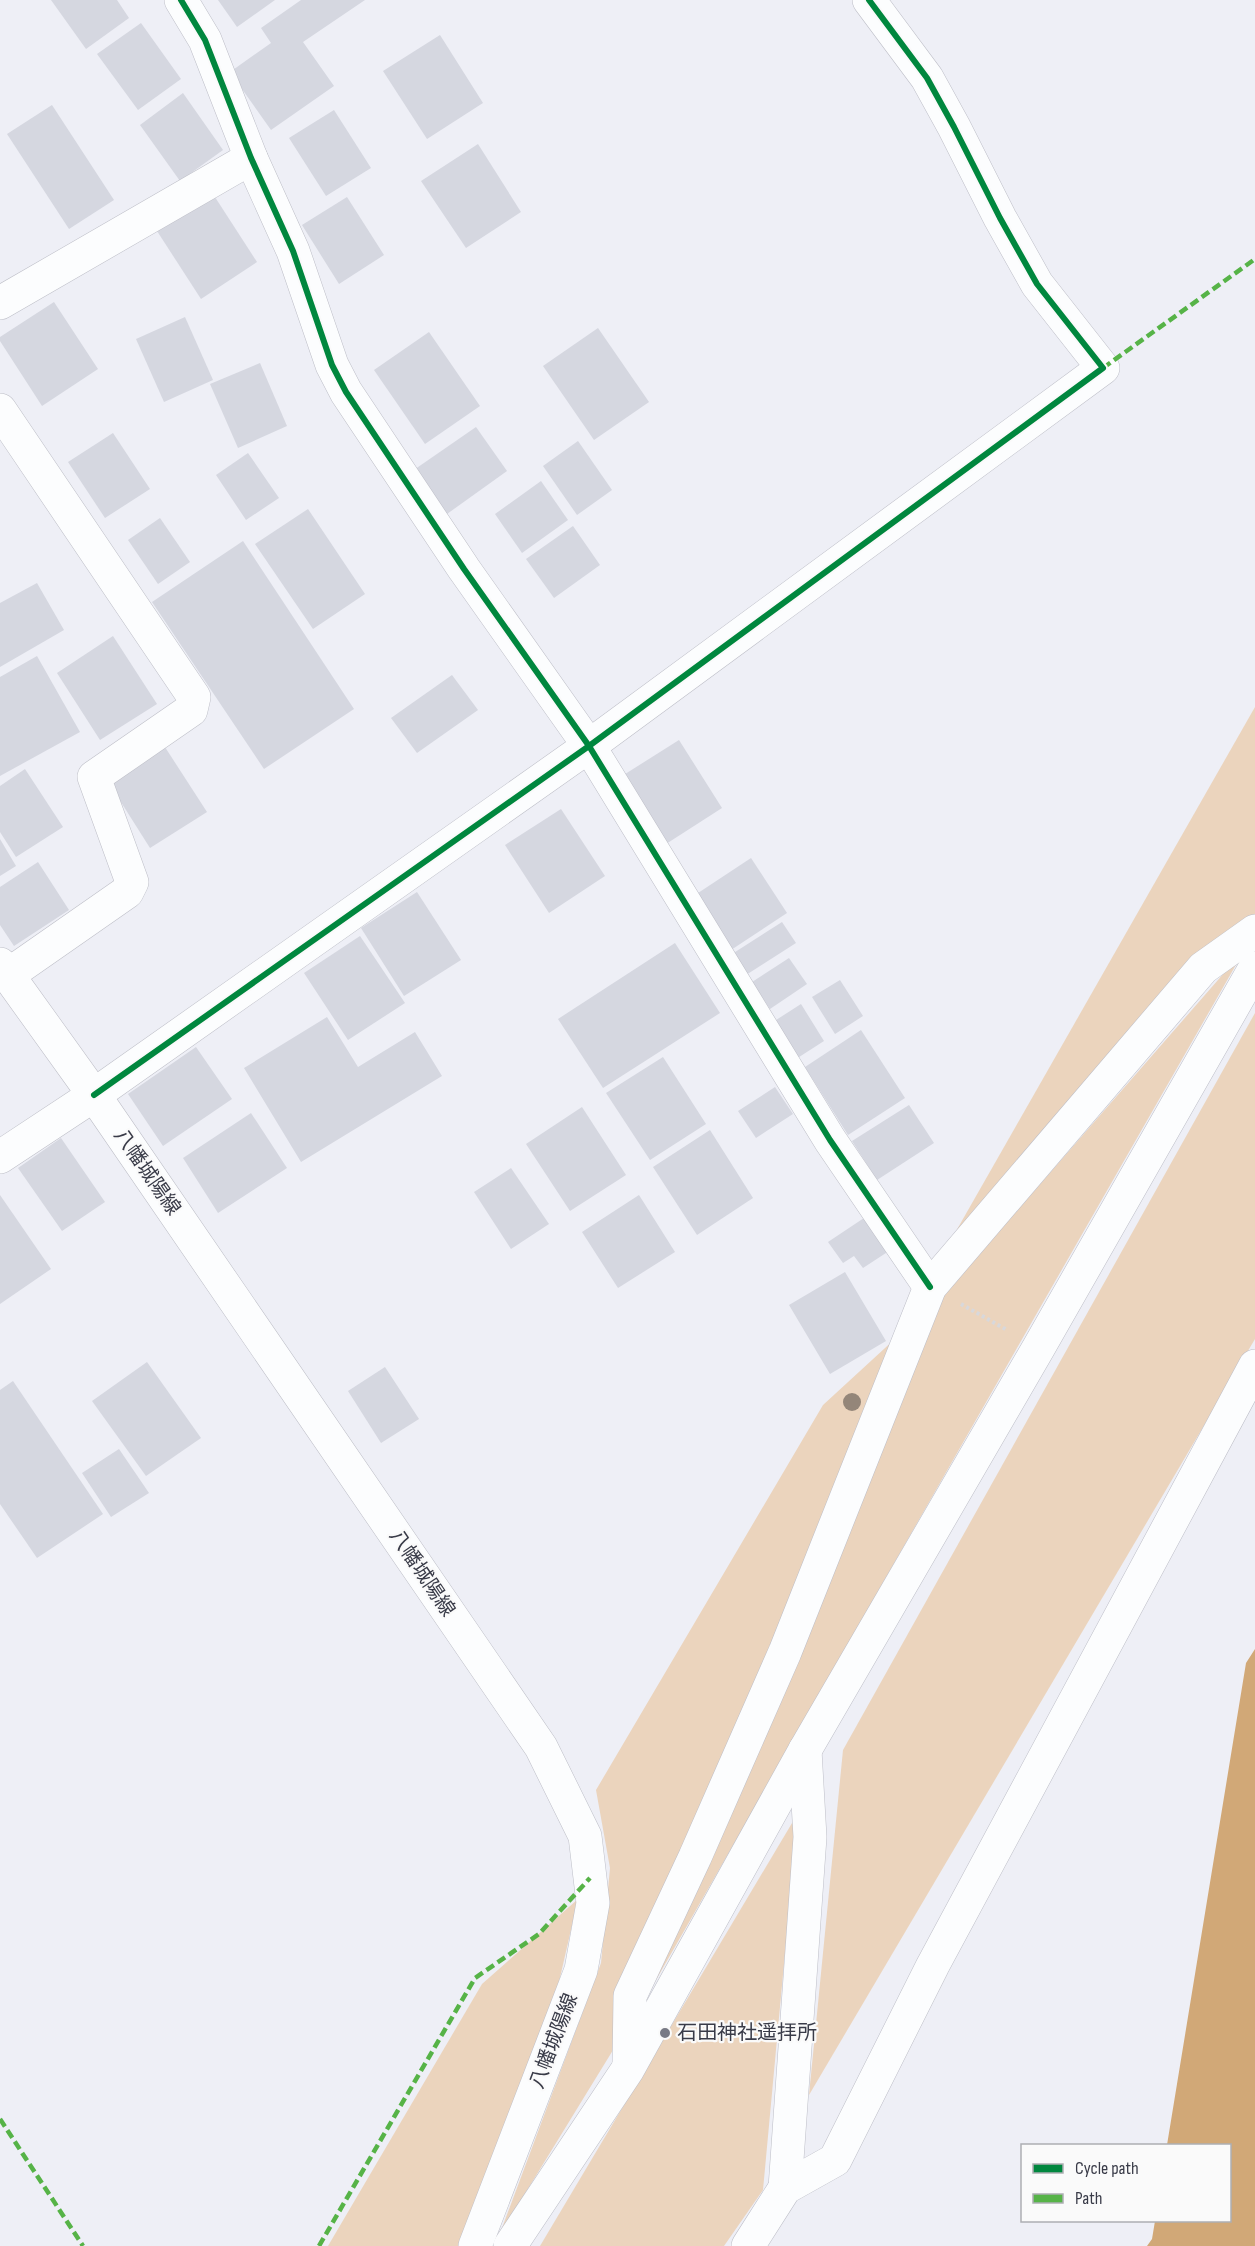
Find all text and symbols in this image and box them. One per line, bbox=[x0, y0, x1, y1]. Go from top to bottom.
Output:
street label: 八幡城陽線 bbox=[108, 1124, 186, 1220]
street label: 八幡城陽線 bbox=[384, 1525, 460, 1621]
street label: 八幡城陽線 bbox=[525, 1990, 583, 2092]
place label: 石田神社遥拝所 bbox=[677, 2021, 817, 2045]
marker: 石田神社遥拝所 bbox=[658, 2026, 672, 2040]
legend bbox=[1021, 2144, 1231, 2222]
text: Cycle path bbox=[1075, 2158, 1139, 2179]
text: Path bbox=[1075, 2188, 1103, 2209]

